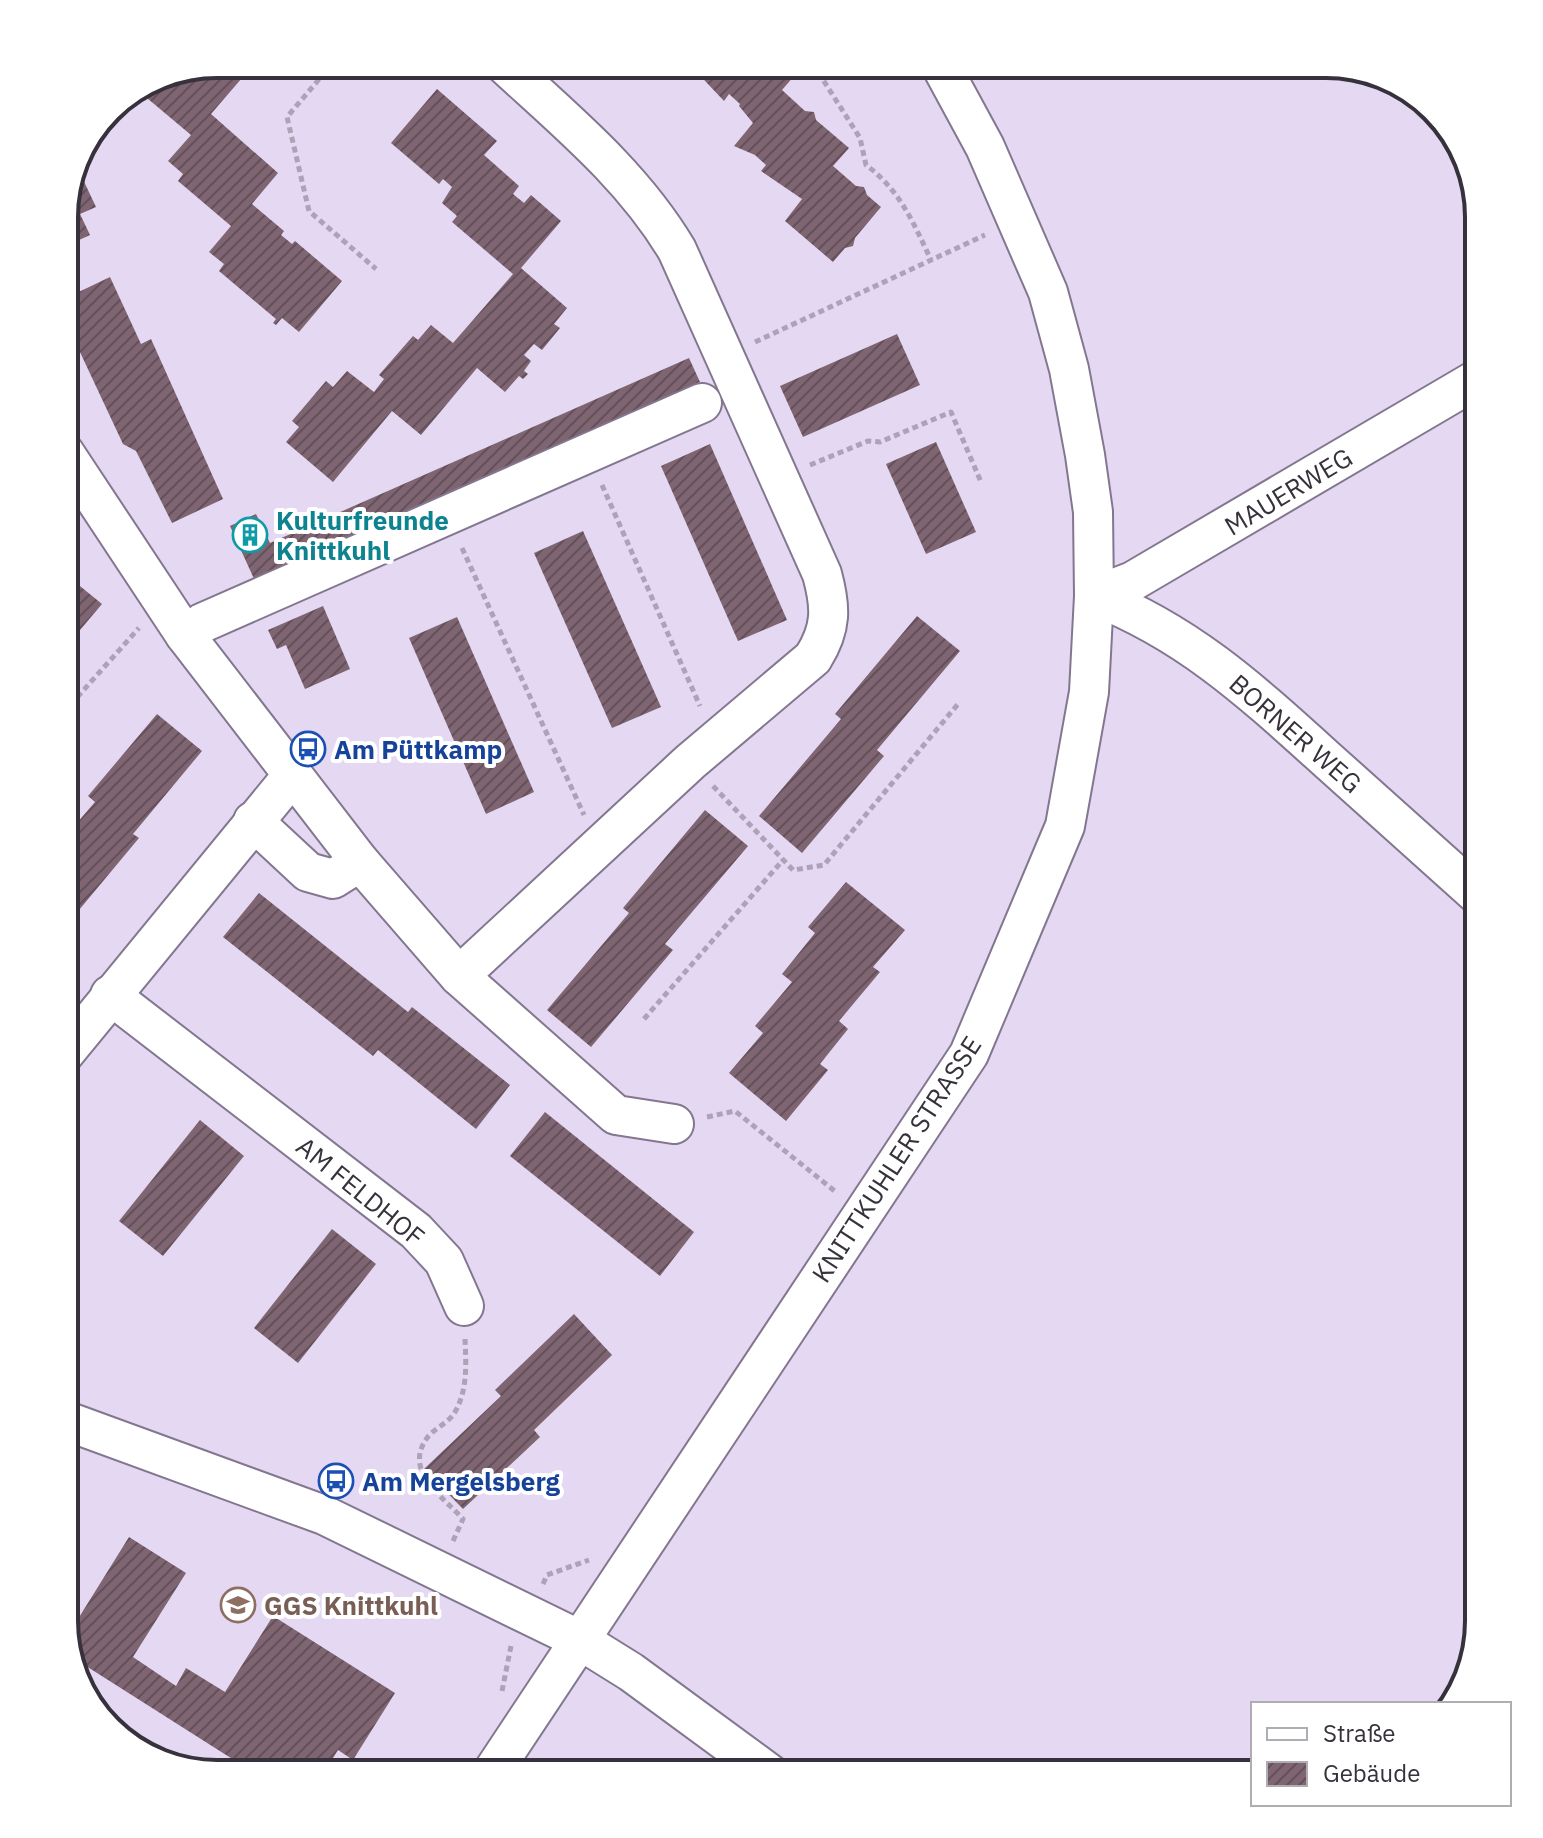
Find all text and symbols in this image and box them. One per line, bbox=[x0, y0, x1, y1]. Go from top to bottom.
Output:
street label: MAUERWEG bbox=[1218, 440, 1358, 542]
place label: Kulturfreunde Knittkuhl bbox=[276, 503, 449, 567]
building icon: Kulturfreunde Knittkuhl bbox=[231, 516, 269, 554]
street label: BORNER WEG bbox=[1223, 666, 1369, 800]
bus stop icon: Am Püttkamp bbox=[289, 730, 327, 768]
place label: Am Püttkamp bbox=[334, 732, 502, 766]
street label: KNITTKUHLER STRASSE bbox=[804, 1029, 988, 1289]
street label: AM FELDHOF bbox=[290, 1129, 432, 1253]
bus stop icon: Am Mergelsberg bbox=[317, 1462, 355, 1500]
place label: Am Mergelsberg bbox=[362, 1464, 561, 1498]
school or university icon: GGS Knittkuhl bbox=[219, 1586, 257, 1624]
place label: GGS Knittkuhl bbox=[264, 1588, 438, 1622]
legend bbox=[1251, 1702, 1511, 1806]
text: Straße bbox=[1323, 1717, 1395, 1749]
text: Gebäude bbox=[1323, 1757, 1420, 1789]

